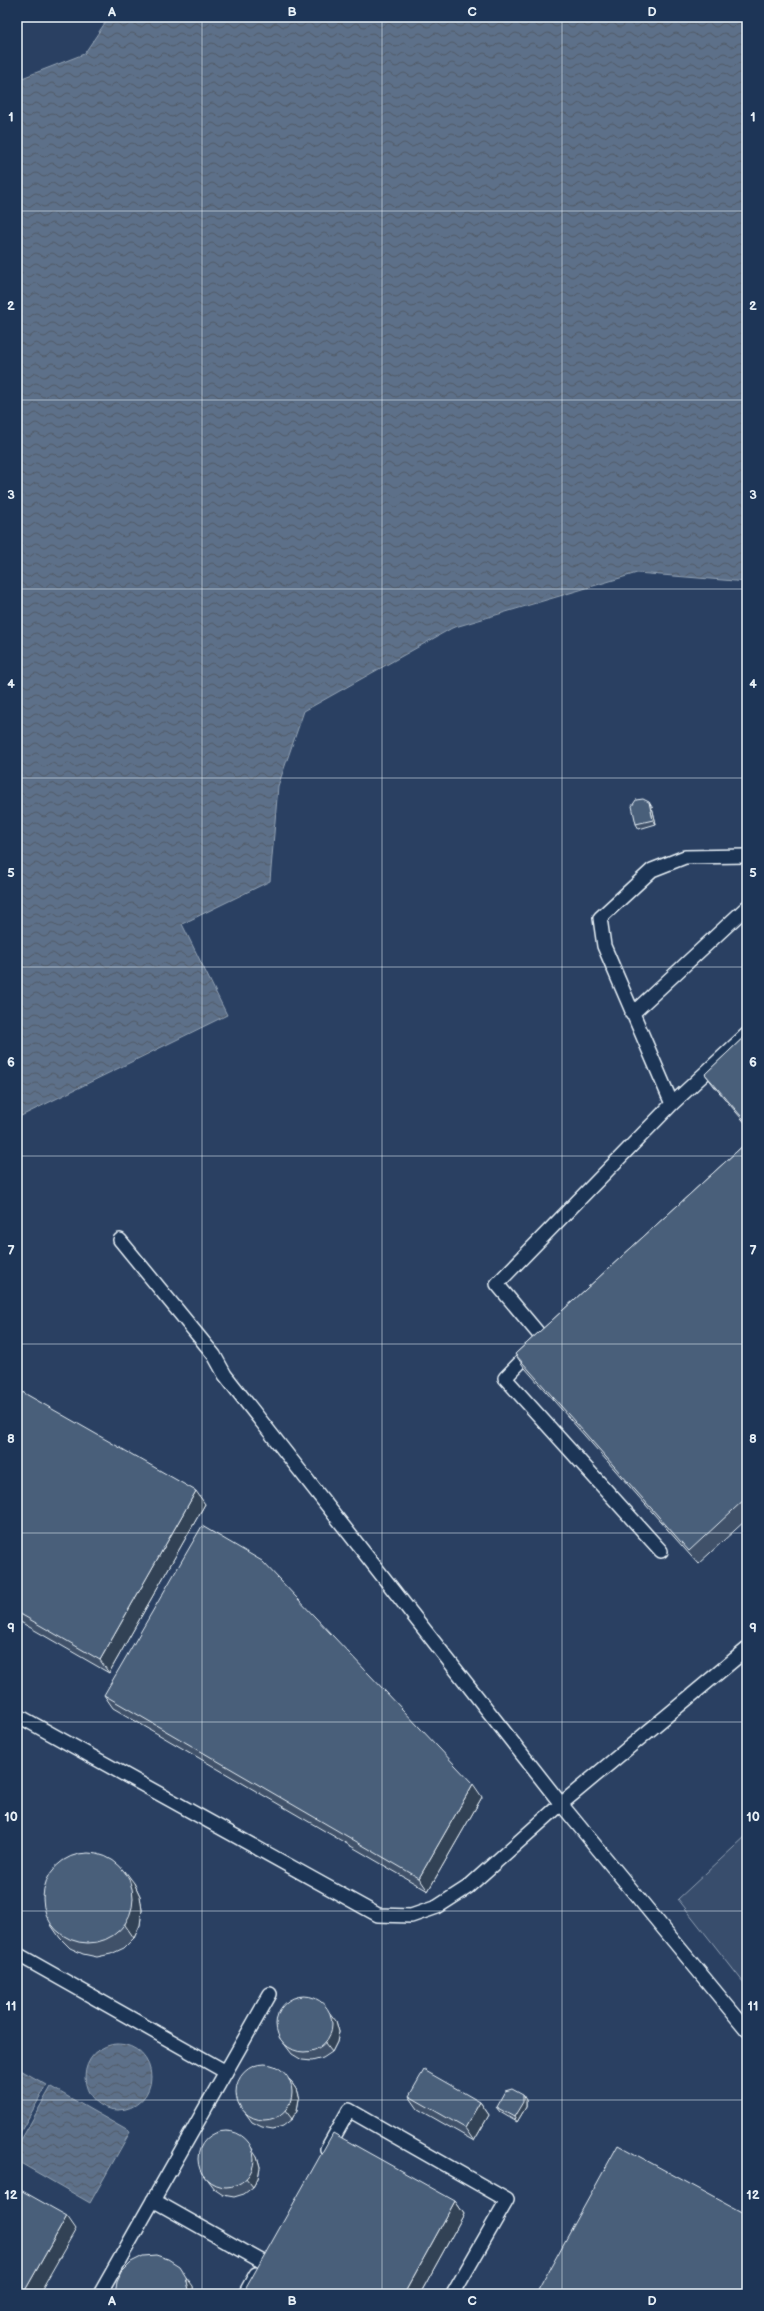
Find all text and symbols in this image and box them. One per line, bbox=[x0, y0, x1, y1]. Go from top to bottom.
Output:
text: A bbox=[107, 4, 116, 20]
text: B bbox=[287, 4, 297, 20]
text: C bbox=[467, 4, 477, 20]
text: D bbox=[647, 4, 657, 20]
text: 1 bbox=[8, 109, 14, 125]
text: 1 bbox=[750, 109, 756, 125]
text: 2 bbox=[7, 298, 15, 314]
text: 2 bbox=[749, 298, 757, 314]
text: 3 bbox=[7, 487, 15, 503]
text: 3 bbox=[749, 487, 757, 503]
text: 4 bbox=[7, 676, 15, 692]
text: 4 bbox=[749, 676, 757, 692]
text: 5 bbox=[7, 865, 15, 881]
text: 5 bbox=[749, 865, 757, 881]
text: 6 bbox=[7, 1054, 15, 1070]
text: 6 bbox=[749, 1054, 757, 1070]
text: 7 bbox=[7, 1243, 15, 1259]
text: 7 bbox=[749, 1243, 757, 1259]
text: 8 bbox=[7, 1431, 15, 1447]
text: 8 bbox=[749, 1431, 757, 1447]
text: 9 bbox=[7, 1620, 15, 1636]
text: 9 bbox=[749, 1620, 757, 1636]
text: 10 bbox=[4, 1809, 18, 1825]
text: 10 bbox=[746, 1809, 760, 1825]
text: 11 bbox=[6, 1998, 16, 2014]
text: 11 bbox=[748, 1998, 758, 2014]
text: 12 bbox=[4, 2187, 18, 2203]
text: 12 bbox=[746, 2187, 760, 2203]
text: A bbox=[107, 2293, 116, 2309]
text: B bbox=[287, 2293, 297, 2309]
text: C bbox=[467, 2293, 477, 2309]
text: D bbox=[647, 2293, 657, 2309]

